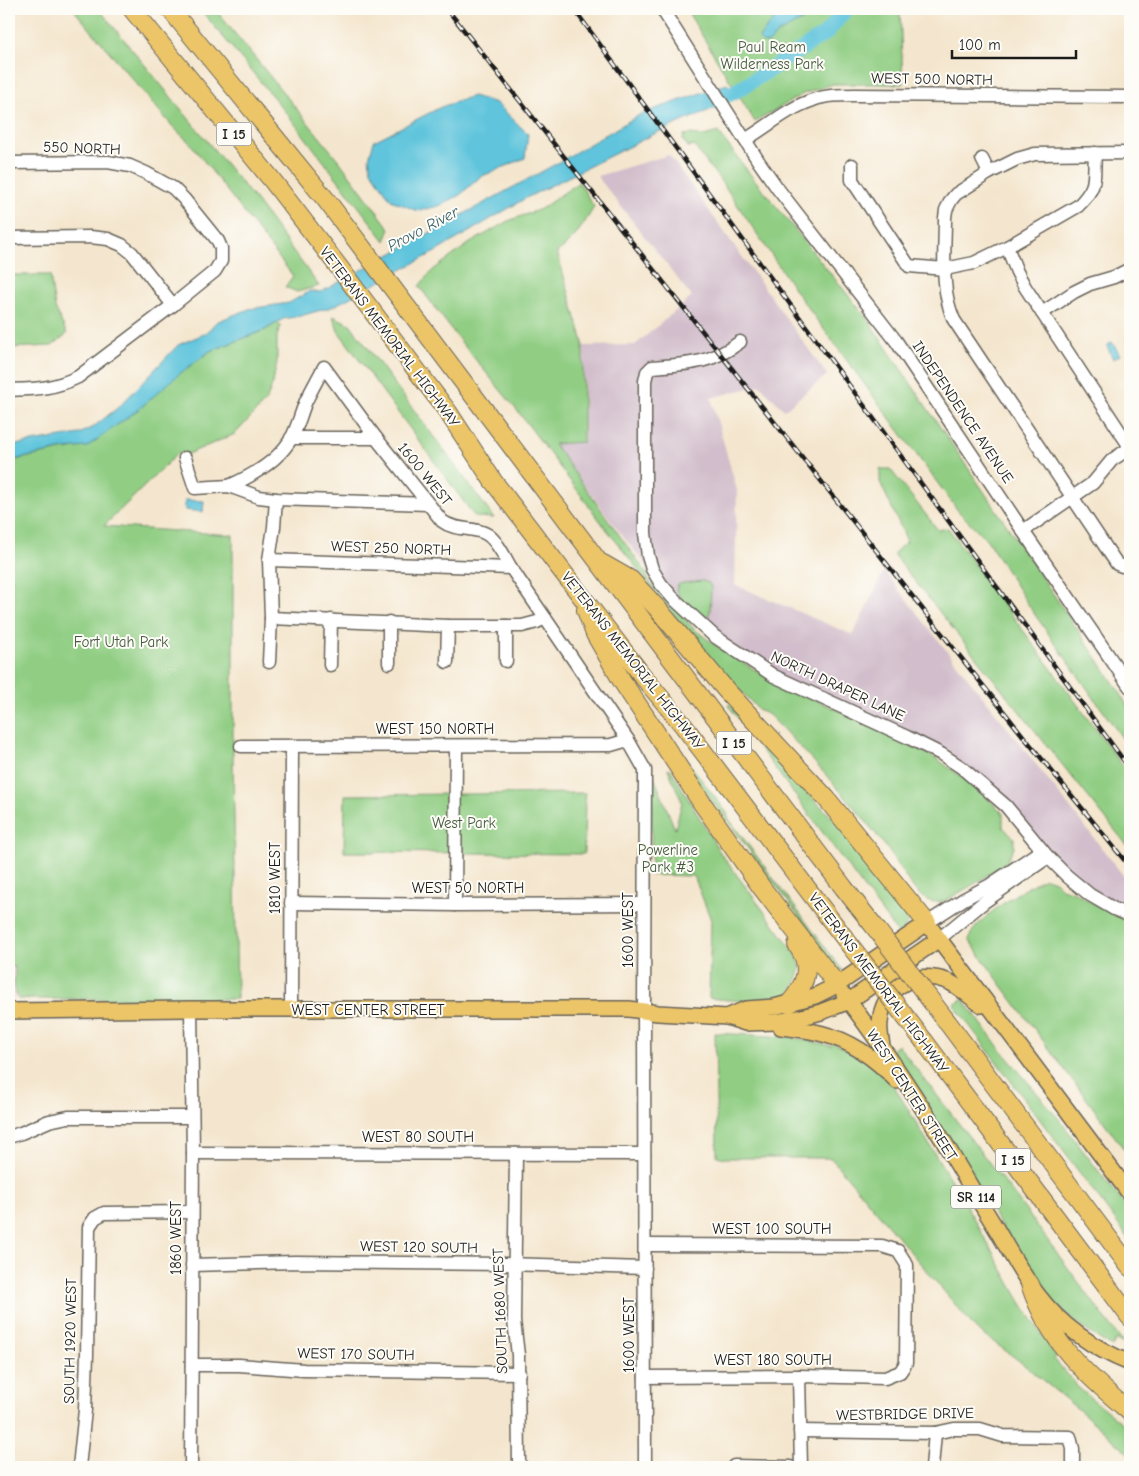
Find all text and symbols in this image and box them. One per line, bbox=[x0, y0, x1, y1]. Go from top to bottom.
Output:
scale bar bbox=[952, 28, 1075, 60]
text: 100 m bbox=[959, 36, 1001, 54]
park label: Paul Ream Wilderness Park bbox=[720, 38, 824, 73]
street label: WEST 500 NORTH bbox=[871, 69, 993, 89]
road number: I 15 bbox=[216, 122, 252, 146]
street label: 550 NORTH bbox=[43, 138, 121, 158]
water label: Provo River bbox=[384, 202, 462, 255]
street label: VETERANS MEMORIAL HIGHWAY bbox=[316, 243, 464, 431]
street label: INDEPENDENCE AVENUE bbox=[909, 337, 1017, 487]
street label: 1600 WEST bbox=[394, 439, 456, 509]
street label: WEST 250 NORTH bbox=[331, 537, 451, 559]
street label: VETERANS MEMORIAL HIGHWAY bbox=[558, 568, 708, 754]
park label: Fort Utah Park bbox=[74, 633, 169, 651]
street label: NORTH DRAPER LANE bbox=[768, 647, 908, 725]
street label: WEST 150 NORTH bbox=[376, 720, 494, 738]
road number: I 15 bbox=[716, 731, 752, 754]
park label: West Park bbox=[432, 814, 497, 832]
park label: Powerline Park #3 bbox=[638, 841, 699, 876]
street label: 1810 WEST bbox=[266, 842, 284, 914]
street label: WEST 50 NORTH bbox=[412, 879, 524, 897]
street label: VETERANS MEMORIAL HIGHWAY bbox=[805, 889, 953, 1077]
street label: 1600 WEST bbox=[619, 892, 637, 968]
street label: WEST CENTER STREET bbox=[291, 1001, 445, 1019]
street label: WEST CENTER STREET bbox=[863, 1026, 961, 1164]
street label: WEST 80 SOUTH bbox=[362, 1128, 474, 1146]
road number: I 15 bbox=[996, 1148, 1030, 1172]
road number: SR 114 bbox=[951, 1186, 1001, 1208]
street label: 1860 WEST bbox=[167, 1201, 185, 1275]
street label: WEST 100 SOUTH bbox=[712, 1220, 832, 1238]
street label: WEST 120 SOUTH bbox=[360, 1237, 478, 1257]
street label: SOUTH 1680 WEST bbox=[489, 1248, 511, 1374]
street label: SOUTH 1920 WEST bbox=[60, 1278, 80, 1404]
street label: 1600 WEST bbox=[620, 1297, 638, 1373]
street label: WEST 170 SOUTH bbox=[297, 1344, 415, 1364]
street label: WEST 180 SOUTH bbox=[714, 1351, 832, 1369]
street label: WESTBRIDGE DRIVE bbox=[836, 1404, 974, 1424]

